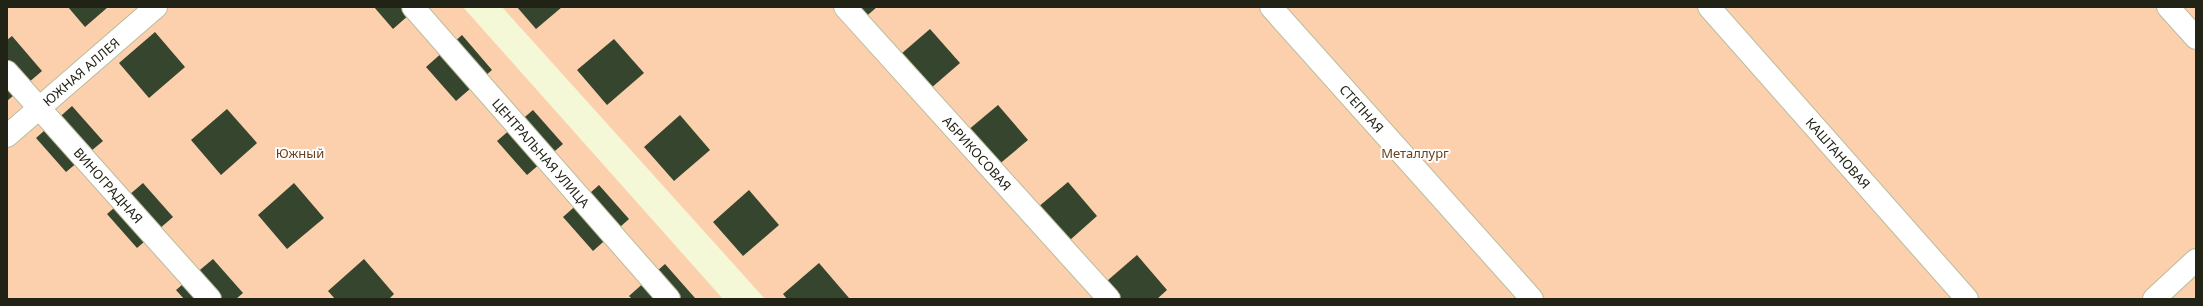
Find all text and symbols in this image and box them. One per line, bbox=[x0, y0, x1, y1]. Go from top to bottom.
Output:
street label: ЮЖНАЯ АЛЛЕЯ bbox=[39, 34, 123, 110]
street label: СТЕПНАЯ bbox=[1335, 81, 1388, 136]
street label: ЦЕНТРАЛЬНАЯ УЛИЦА bbox=[488, 94, 594, 212]
street label: АБРИКОСОВАЯ bbox=[939, 112, 1016, 194]
street label: КАШТАНОВАЯ bbox=[1802, 114, 1874, 192]
street label: ВИНОГРАДНАЯ bbox=[70, 144, 147, 227]
park label: Южный bbox=[276, 144, 324, 162]
park label: Металлург bbox=[1381, 144, 1449, 162]

